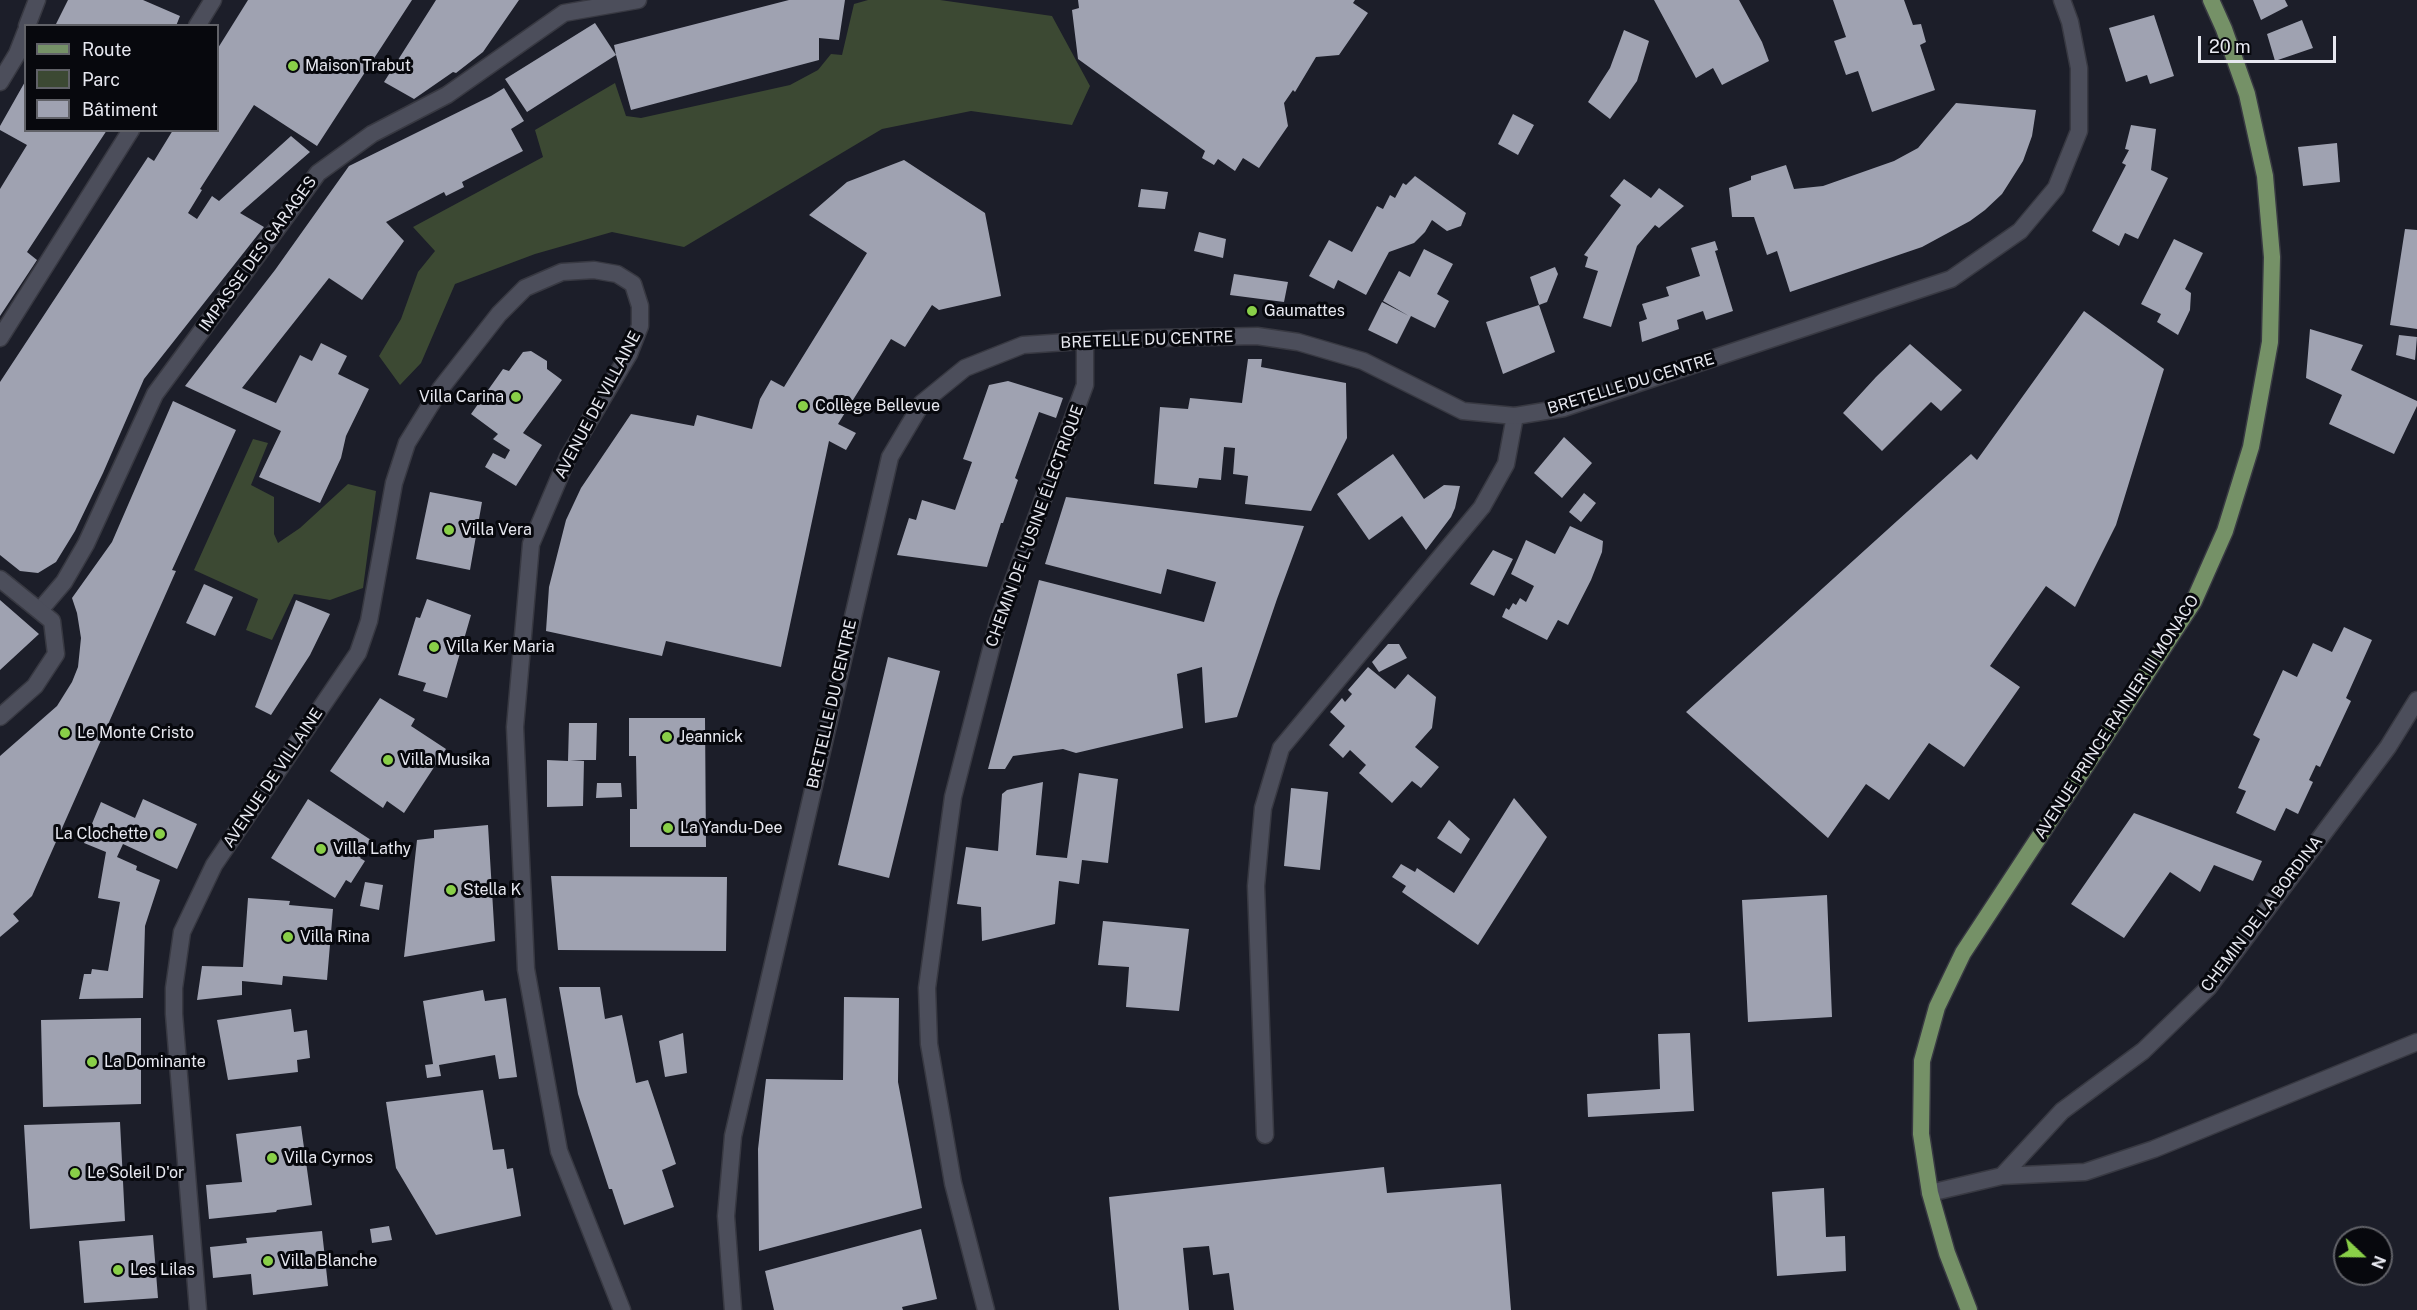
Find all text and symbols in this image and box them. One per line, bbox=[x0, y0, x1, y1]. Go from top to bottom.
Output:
legend bbox=[24, 24, 219, 132]
scale bar bbox=[2201, 24, 2339, 62]
text: 20 m bbox=[2209, 36, 2251, 57]
text: Route bbox=[82, 39, 131, 60]
place label: Maison Trabut bbox=[305, 56, 411, 76]
marker: Maison Trabut bbox=[286, 59, 300, 73]
text: Parc bbox=[82, 69, 120, 90]
text: Bâtiment bbox=[82, 99, 158, 120]
street label: IMPASSE DES GARAGES bbox=[195, 173, 321, 335]
place label: Gaumattes bbox=[1264, 301, 1345, 321]
marker: Gaumattes bbox=[1245, 304, 1259, 318]
street label: BRETELLE DU CENTRE bbox=[1060, 327, 1234, 353]
street label: AVENUE DE VILLAINE bbox=[551, 328, 645, 482]
street label: BRETELLE DU CENTRE bbox=[1545, 349, 1717, 419]
place label: Villa Carina bbox=[419, 387, 504, 407]
marker: Villa Carina bbox=[509, 390, 523, 404]
place label: Collège Bellevue bbox=[815, 396, 940, 416]
marker: Collège Bellevue bbox=[796, 399, 810, 413]
street label: CHEMIN DE L'USINE ÉLECTRIQUE bbox=[982, 402, 1088, 650]
place label: Villa Vera bbox=[461, 520, 532, 540]
marker: Villa Vera bbox=[442, 523, 456, 537]
street label: AVENUE PRINCE RAINIER III MONACO bbox=[2031, 591, 2203, 843]
street label: BRETELLE DU CENTRE bbox=[803, 617, 861, 791]
place label: Villa Ker Maria bbox=[446, 637, 555, 657]
marker: Villa Ker Maria bbox=[427, 640, 441, 654]
street label: AVENUE DE VILLAINE bbox=[219, 705, 327, 851]
place label: Le Monte Cristo bbox=[77, 723, 194, 743]
marker: Le Monte Cristo bbox=[58, 726, 72, 740]
place label: Jeannick bbox=[679, 727, 743, 747]
marker: Jeannick bbox=[660, 730, 674, 744]
place label: Villa Musika bbox=[400, 750, 490, 770]
marker: Villa Musika bbox=[381, 753, 395, 767]
place label: La Yandu-Dee bbox=[680, 818, 783, 838]
marker: La Yandu-Dee bbox=[661, 821, 675, 835]
place label: La Clochette bbox=[55, 824, 148, 844]
marker: La Clochette bbox=[153, 827, 167, 841]
street label: CHEMIN DE LA BORDINA bbox=[2197, 832, 2327, 996]
place label: Villa Lathy bbox=[333, 839, 411, 859]
marker: Villa Lathy bbox=[314, 842, 328, 856]
place label: Stella K bbox=[463, 880, 521, 900]
marker: Stella K bbox=[444, 883, 458, 897]
place label: Villa Rina bbox=[300, 927, 370, 947]
marker: Villa Rina bbox=[281, 930, 295, 944]
place label: La Dominante bbox=[104, 1052, 206, 1072]
marker: La Dominante bbox=[85, 1055, 99, 1069]
place label: Villa Cyrnos bbox=[284, 1148, 373, 1168]
marker: Villa Cyrnos bbox=[265, 1151, 279, 1165]
place label: Le Soleil D'or bbox=[87, 1163, 184, 1183]
marker: Le Soleil D'or bbox=[68, 1166, 82, 1180]
north arrow bbox=[2333, 1226, 2393, 1286]
place label: Villa Blanche bbox=[280, 1251, 377, 1271]
text: N bbox=[2367, 1253, 2389, 1272]
marker: Villa Blanche bbox=[261, 1254, 275, 1268]
place label: Les Lilas bbox=[130, 1260, 195, 1280]
marker: Les Lilas bbox=[111, 1263, 125, 1277]

